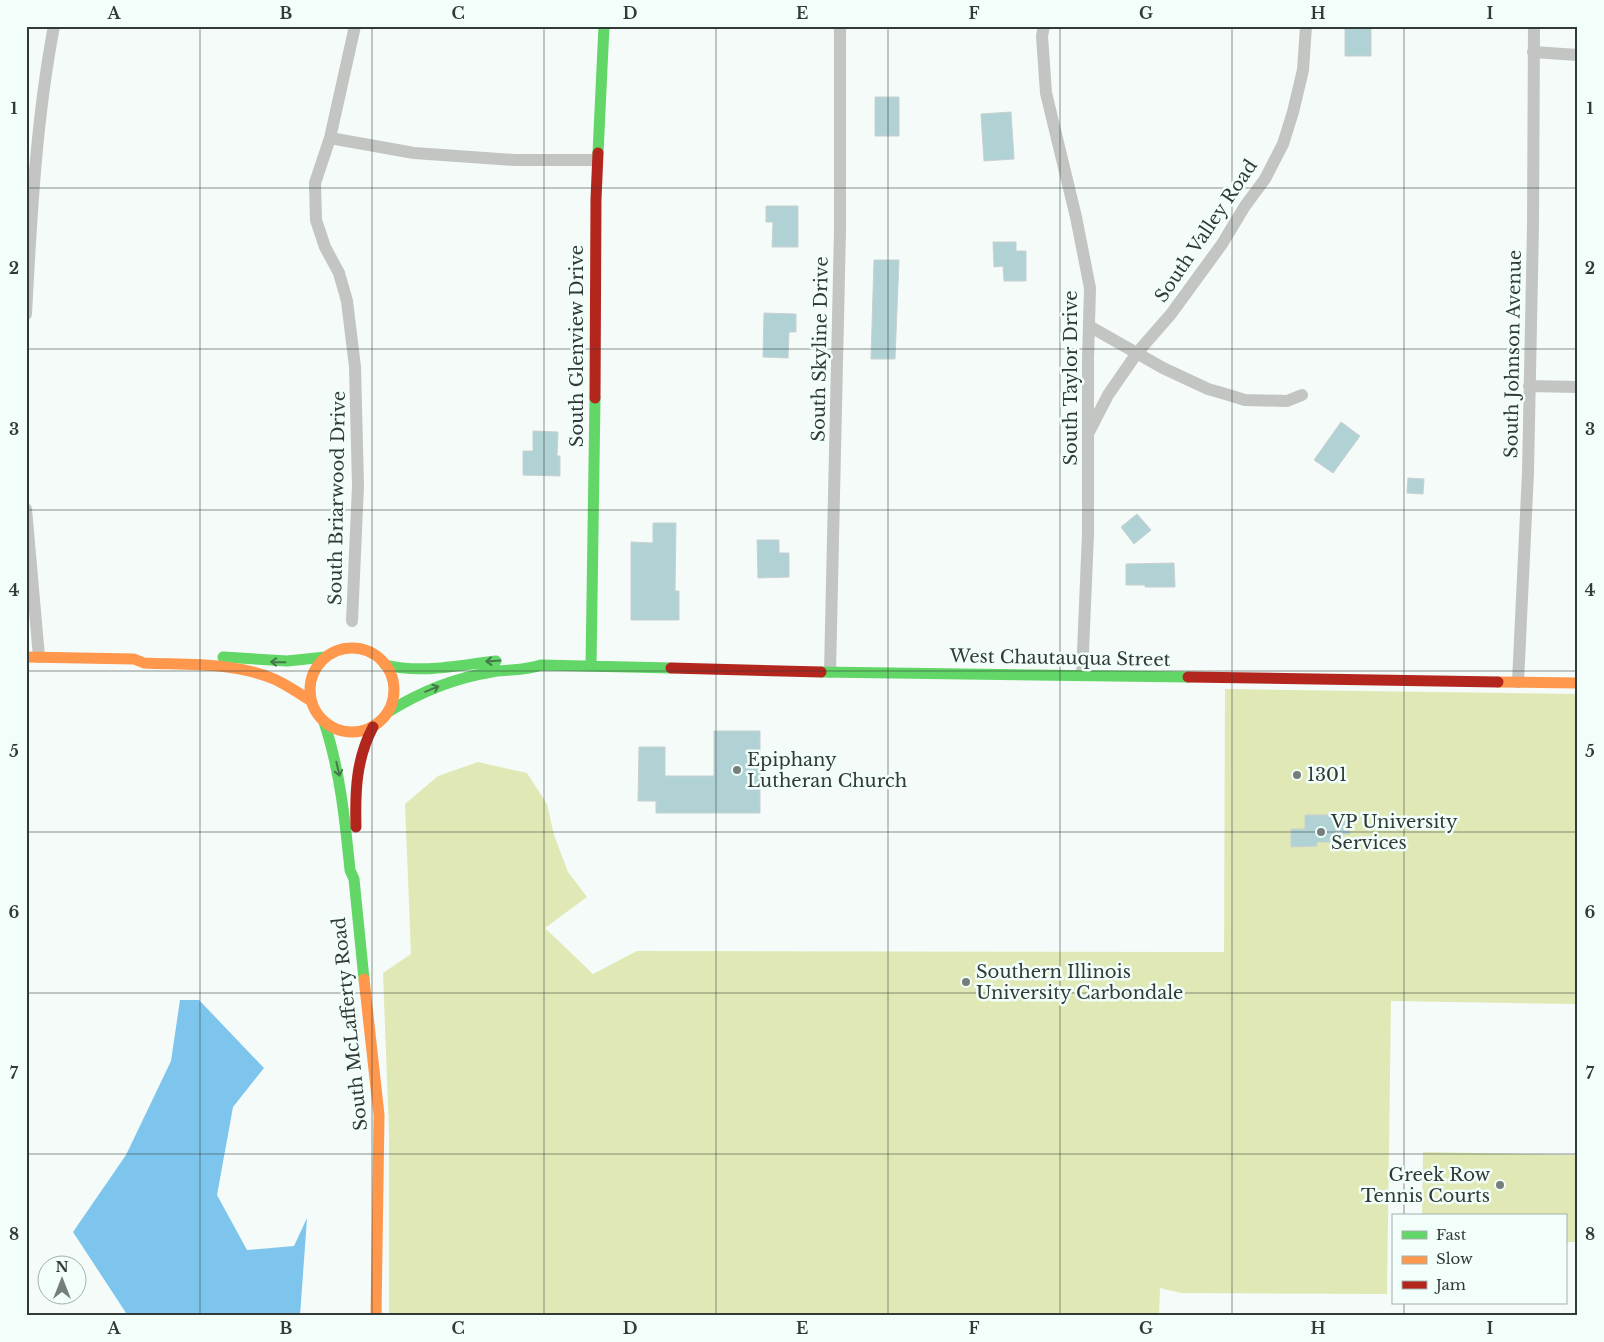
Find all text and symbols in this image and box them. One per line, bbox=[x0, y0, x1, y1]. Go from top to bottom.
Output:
text: A bbox=[107, 3, 122, 23]
text: B bbox=[280, 3, 293, 23]
text: C bbox=[451, 3, 465, 23]
text: D bbox=[623, 3, 637, 23]
text: E bbox=[796, 3, 808, 23]
text: F bbox=[968, 3, 980, 23]
text: G bbox=[1139, 3, 1153, 23]
text: H bbox=[1310, 3, 1326, 23]
text: I bbox=[1487, 3, 1494, 23]
text: 1 bbox=[11, 98, 18, 118]
text: 1 bbox=[1587, 98, 1594, 118]
street label: South Valley Road bbox=[1150, 156, 1262, 306]
street label: South Glenview Drive bbox=[566, 245, 588, 447]
street label: South Johnson Avenue bbox=[1500, 250, 1526, 458]
street label: South Skyline Drive bbox=[807, 256, 833, 442]
text: 2 bbox=[9, 258, 19, 278]
text: 2 bbox=[1585, 258, 1595, 278]
street label: South Taylor Drive bbox=[1060, 290, 1082, 466]
street label: South Briarwood Drive bbox=[324, 391, 350, 605]
text: 3 bbox=[9, 419, 19, 439]
text: 3 bbox=[1585, 419, 1595, 439]
text: 4 bbox=[9, 580, 19, 600]
text: 4 bbox=[1585, 580, 1595, 600]
street label: West Chautauqua Street bbox=[948, 645, 1171, 671]
one-way arrow bbox=[270, 657, 286, 667]
one-way arrow bbox=[486, 657, 502, 666]
one-way arrow bbox=[424, 684, 439, 693]
text: 5 bbox=[9, 741, 19, 761]
text: 5 bbox=[1585, 741, 1595, 761]
place label: Epiphany Lutheran Church bbox=[747, 749, 907, 792]
one-way arrow bbox=[334, 761, 343, 777]
marker: Epiphany Lutheran Church bbox=[731, 764, 743, 776]
place label: 1301 bbox=[1307, 764, 1347, 786]
marker: 1301 bbox=[1291, 769, 1303, 781]
place label: VP University Services bbox=[1330, 811, 1458, 854]
marker: VP University Services bbox=[1315, 826, 1327, 838]
text: 6 bbox=[9, 902, 20, 922]
text: 6 bbox=[1585, 902, 1596, 922]
street label: South McLafferty Road bbox=[328, 916, 372, 1132]
place label: Southern Illinois University Carbondale bbox=[976, 961, 1183, 1004]
marker: Southern Illinois University Carbondale bbox=[960, 976, 972, 988]
text: 7 bbox=[10, 1063, 19, 1083]
text: 7 bbox=[1586, 1063, 1595, 1083]
place label: Greek Row Tennis Courts bbox=[1361, 1164, 1491, 1207]
marker: Greek Row Tennis Courts bbox=[1494, 1179, 1506, 1191]
legend bbox=[1392, 1214, 1566, 1304]
text: 8 bbox=[9, 1224, 19, 1244]
text: 8 bbox=[1585, 1224, 1595, 1244]
text: Fast bbox=[1436, 1225, 1467, 1244]
text: Slow bbox=[1436, 1249, 1473, 1268]
north arrow bbox=[38, 1254, 88, 1304]
text: N bbox=[55, 1258, 69, 1276]
text: Jam bbox=[1434, 1275, 1466, 1294]
text: A bbox=[107, 1318, 122, 1338]
text: B bbox=[280, 1318, 293, 1338]
text: C bbox=[451, 1318, 465, 1338]
text: D bbox=[623, 1318, 637, 1338]
text: E bbox=[796, 1318, 808, 1338]
text: F bbox=[968, 1318, 980, 1338]
text: G bbox=[1139, 1318, 1153, 1338]
text: H bbox=[1310, 1318, 1326, 1338]
text: I bbox=[1487, 1318, 1494, 1338]

